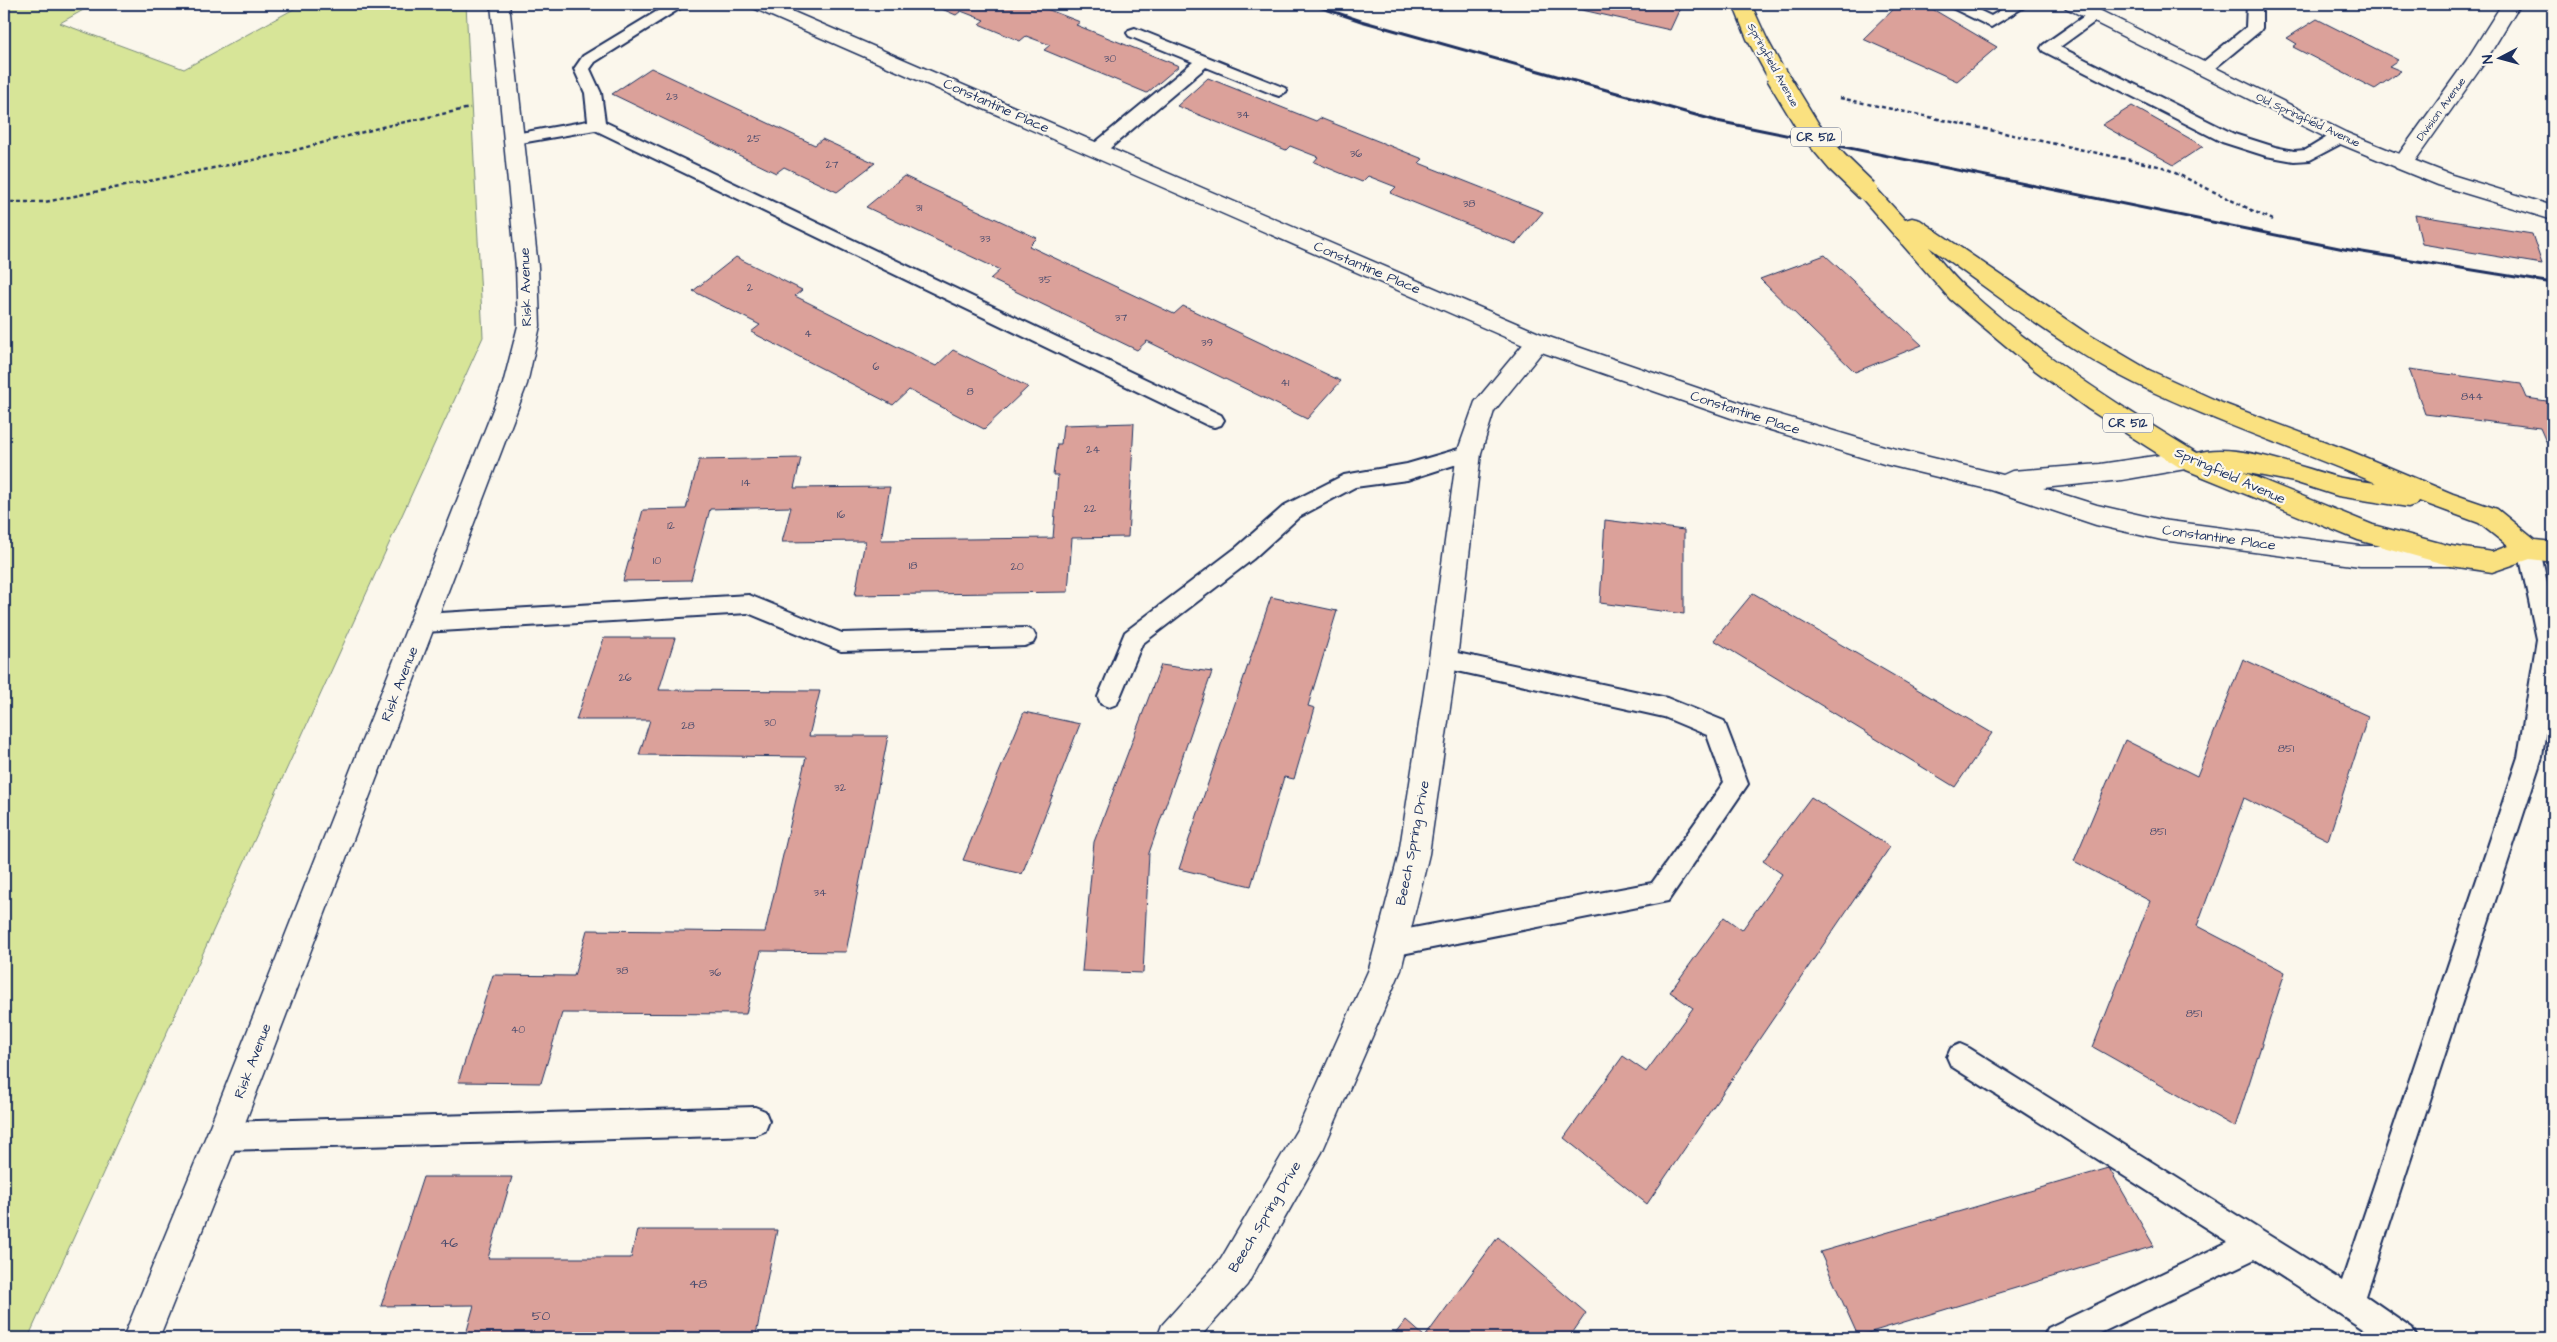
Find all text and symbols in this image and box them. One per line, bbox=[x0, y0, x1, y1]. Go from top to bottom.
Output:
street label: Springfield Avenue bbox=[1743, 20, 1802, 110]
north arrow bbox=[2474, 32, 2524, 82]
house number: 30 bbox=[1104, 51, 1116, 66]
text: N bbox=[2478, 54, 2498, 65]
street label: Constantine Place bbox=[940, 74, 1053, 139]
street label: Division Avenue bbox=[2413, 74, 2469, 144]
house number: 23 bbox=[666, 89, 678, 104]
street label: Old Springfield Avenue bbox=[2253, 89, 2362, 152]
house number: 34 bbox=[1236, 107, 1250, 122]
road number: CR 512 bbox=[1791, 128, 1841, 146]
house number: 25 bbox=[747, 131, 761, 146]
house number: 36 bbox=[1350, 146, 1362, 161]
house number: 27 bbox=[825, 157, 839, 172]
house number: 38 bbox=[1463, 196, 1475, 211]
house number: 31 bbox=[915, 200, 923, 215]
house number: 33 bbox=[979, 231, 991, 246]
street label: Constantine Place bbox=[1311, 236, 1424, 300]
street label: Risk Avenue bbox=[515, 247, 537, 327]
house number: 35 bbox=[1038, 272, 1052, 287]
house number: 2 bbox=[747, 280, 754, 295]
house number: 37 bbox=[1115, 310, 1127, 325]
house number: 4 bbox=[804, 326, 812, 341]
house number: 39 bbox=[1201, 335, 1213, 350]
house number: 6 bbox=[873, 359, 880, 374]
house number: 41 bbox=[1281, 375, 1290, 390]
house number: 8 bbox=[966, 384, 974, 399]
street label: Constantine Place bbox=[1688, 386, 1803, 440]
house number: 844 bbox=[2461, 389, 2484, 404]
road number: CR 512 bbox=[2103, 413, 2153, 432]
house number: 24 bbox=[1086, 442, 1100, 457]
street label: Springfield Avenue bbox=[2171, 443, 2289, 510]
house number: 14 bbox=[742, 475, 751, 490]
house number: 22 bbox=[1084, 501, 1097, 516]
house number: 16 bbox=[837, 507, 845, 522]
house number: 12 bbox=[667, 518, 676, 533]
street label: Constantine Place bbox=[2161, 520, 2277, 556]
house number: 10 bbox=[653, 553, 661, 568]
house number: 18 bbox=[909, 558, 917, 573]
house number: 20 bbox=[1010, 559, 1024, 574]
street label: Risk Avenue bbox=[377, 643, 424, 724]
house number: 26 bbox=[618, 670, 632, 685]
house number: 30 bbox=[764, 715, 776, 730]
house number: 28 bbox=[681, 718, 695, 733]
house number: 851 bbox=[2278, 741, 2295, 756]
street label: Beech Spring Drive bbox=[1391, 778, 1435, 907]
house number: 32 bbox=[834, 780, 847, 795]
house number: 851 bbox=[2150, 824, 2167, 839]
house number: 34 bbox=[813, 885, 827, 900]
house number: 38 bbox=[616, 963, 628, 978]
house number: 36 bbox=[709, 965, 721, 980]
house number: 851 bbox=[2186, 1006, 2203, 1021]
street label: Risk Avenue bbox=[230, 1020, 277, 1101]
house number: 40 bbox=[511, 1022, 525, 1037]
street label: Beech Spring Drive bbox=[1224, 1157, 1306, 1276]
house number: 46 bbox=[440, 1233, 458, 1253]
house number: 48 bbox=[689, 1274, 707, 1294]
house number: 50 bbox=[532, 1306, 551, 1326]

